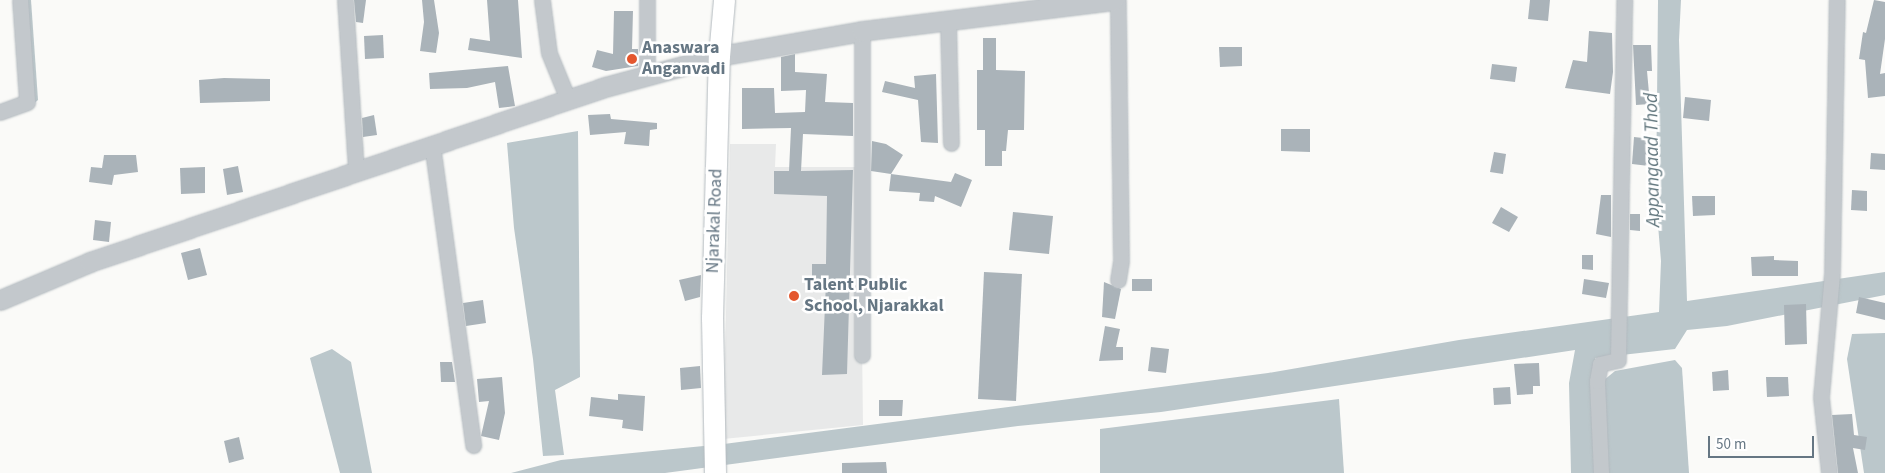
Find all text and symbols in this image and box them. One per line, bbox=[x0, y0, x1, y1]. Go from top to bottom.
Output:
place label: Anaswara Anganvadi bbox=[642, 38, 725, 80]
marker: Anaswara Anganvadi bbox=[626, 53, 638, 65]
water label: Appangaad Thod bbox=[1640, 93, 1666, 227]
street label: Njarakal Road bbox=[702, 168, 728, 274]
place label: Talent Public School, Njarakkal bbox=[804, 275, 944, 318]
marker: Talent Public School, Njarakkal bbox=[788, 290, 800, 302]
scale bar bbox=[1710, 426, 1816, 458]
text: 50 m bbox=[1716, 434, 1746, 455]

